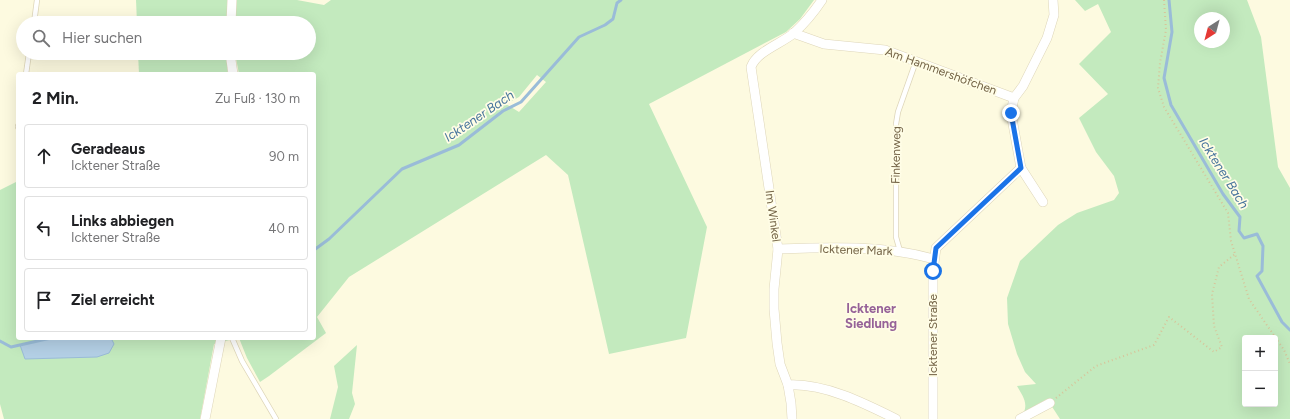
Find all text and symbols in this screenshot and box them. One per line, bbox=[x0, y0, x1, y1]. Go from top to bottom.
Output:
north arrow bbox=[1194, 12, 1230, 48]
search box bbox=[16, 16, 316, 60]
icon: search bbox=[30, 27, 52, 49]
text: Hier suchen bbox=[62, 29, 142, 47]
street label: Am Hammershöfchen bbox=[883, 44, 999, 98]
water label: Icktener Bach bbox=[441, 87, 517, 145]
text: 2 Min. bbox=[32, 88, 79, 108]
text: Zu Fuß · 130 m bbox=[215, 91, 300, 106]
route end bbox=[1002, 104, 1020, 122]
street label: Finkenweg bbox=[888, 126, 904, 184]
water label: Icktener Bach bbox=[1196, 135, 1252, 211]
text: Geradeaus bbox=[71, 140, 145, 158]
icon: ahead bbox=[33, 145, 55, 167]
text: 90 m bbox=[269, 149, 299, 164]
text: Icktener Straße bbox=[71, 158, 160, 173]
street label: Im Winkel bbox=[762, 189, 784, 243]
text: Links abbiegen bbox=[71, 212, 174, 230]
icon: left bbox=[33, 217, 55, 239]
text: 40 m bbox=[268, 221, 299, 236]
text: Icktener Straße bbox=[71, 230, 160, 245]
street label: Icktener Mark bbox=[819, 242, 893, 258]
route start bbox=[924, 262, 942, 280]
icon: arrive bbox=[33, 289, 55, 311]
text: Ziel erreicht bbox=[71, 291, 155, 309]
street label: Icktener Straße bbox=[926, 293, 940, 376]
district label: Icktener Siedlung bbox=[845, 301, 897, 331]
map controls bbox=[1242, 335, 1278, 407]
button: + bbox=[1242, 335, 1278, 371]
button: − bbox=[1242, 371, 1278, 407]

